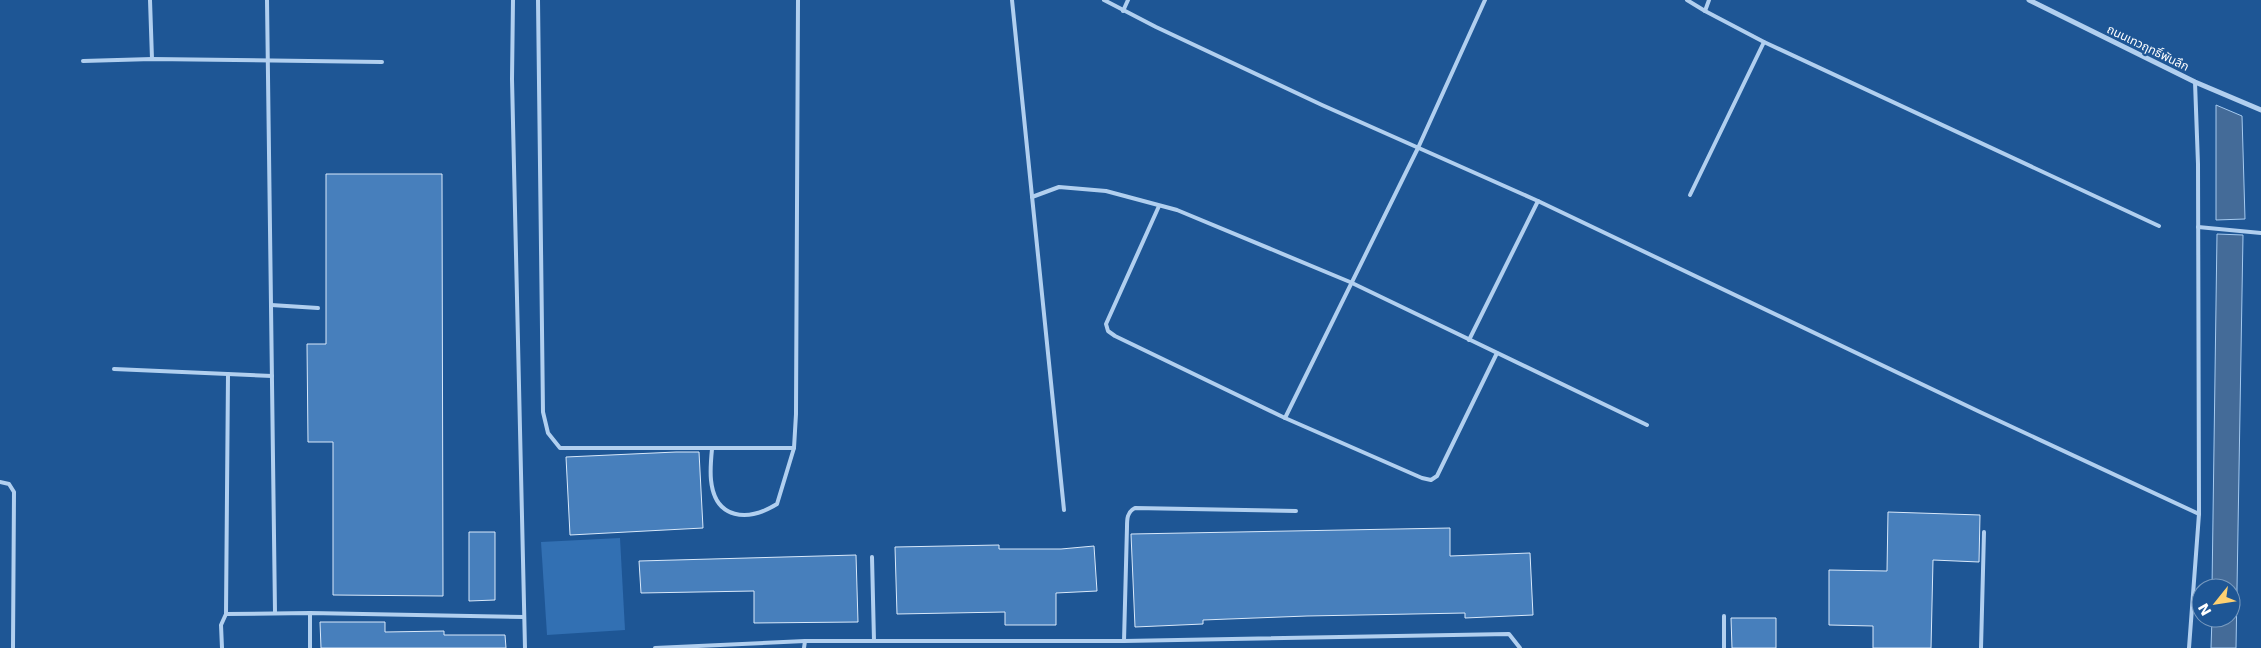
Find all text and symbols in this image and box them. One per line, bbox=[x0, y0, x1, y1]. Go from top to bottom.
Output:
street label: ถนนเทวฤทธิ์พันลึก bbox=[2105, 22, 2191, 74]
north arrow bbox=[2191, 578, 2241, 628]
text: N bbox=[2195, 600, 2215, 619]

